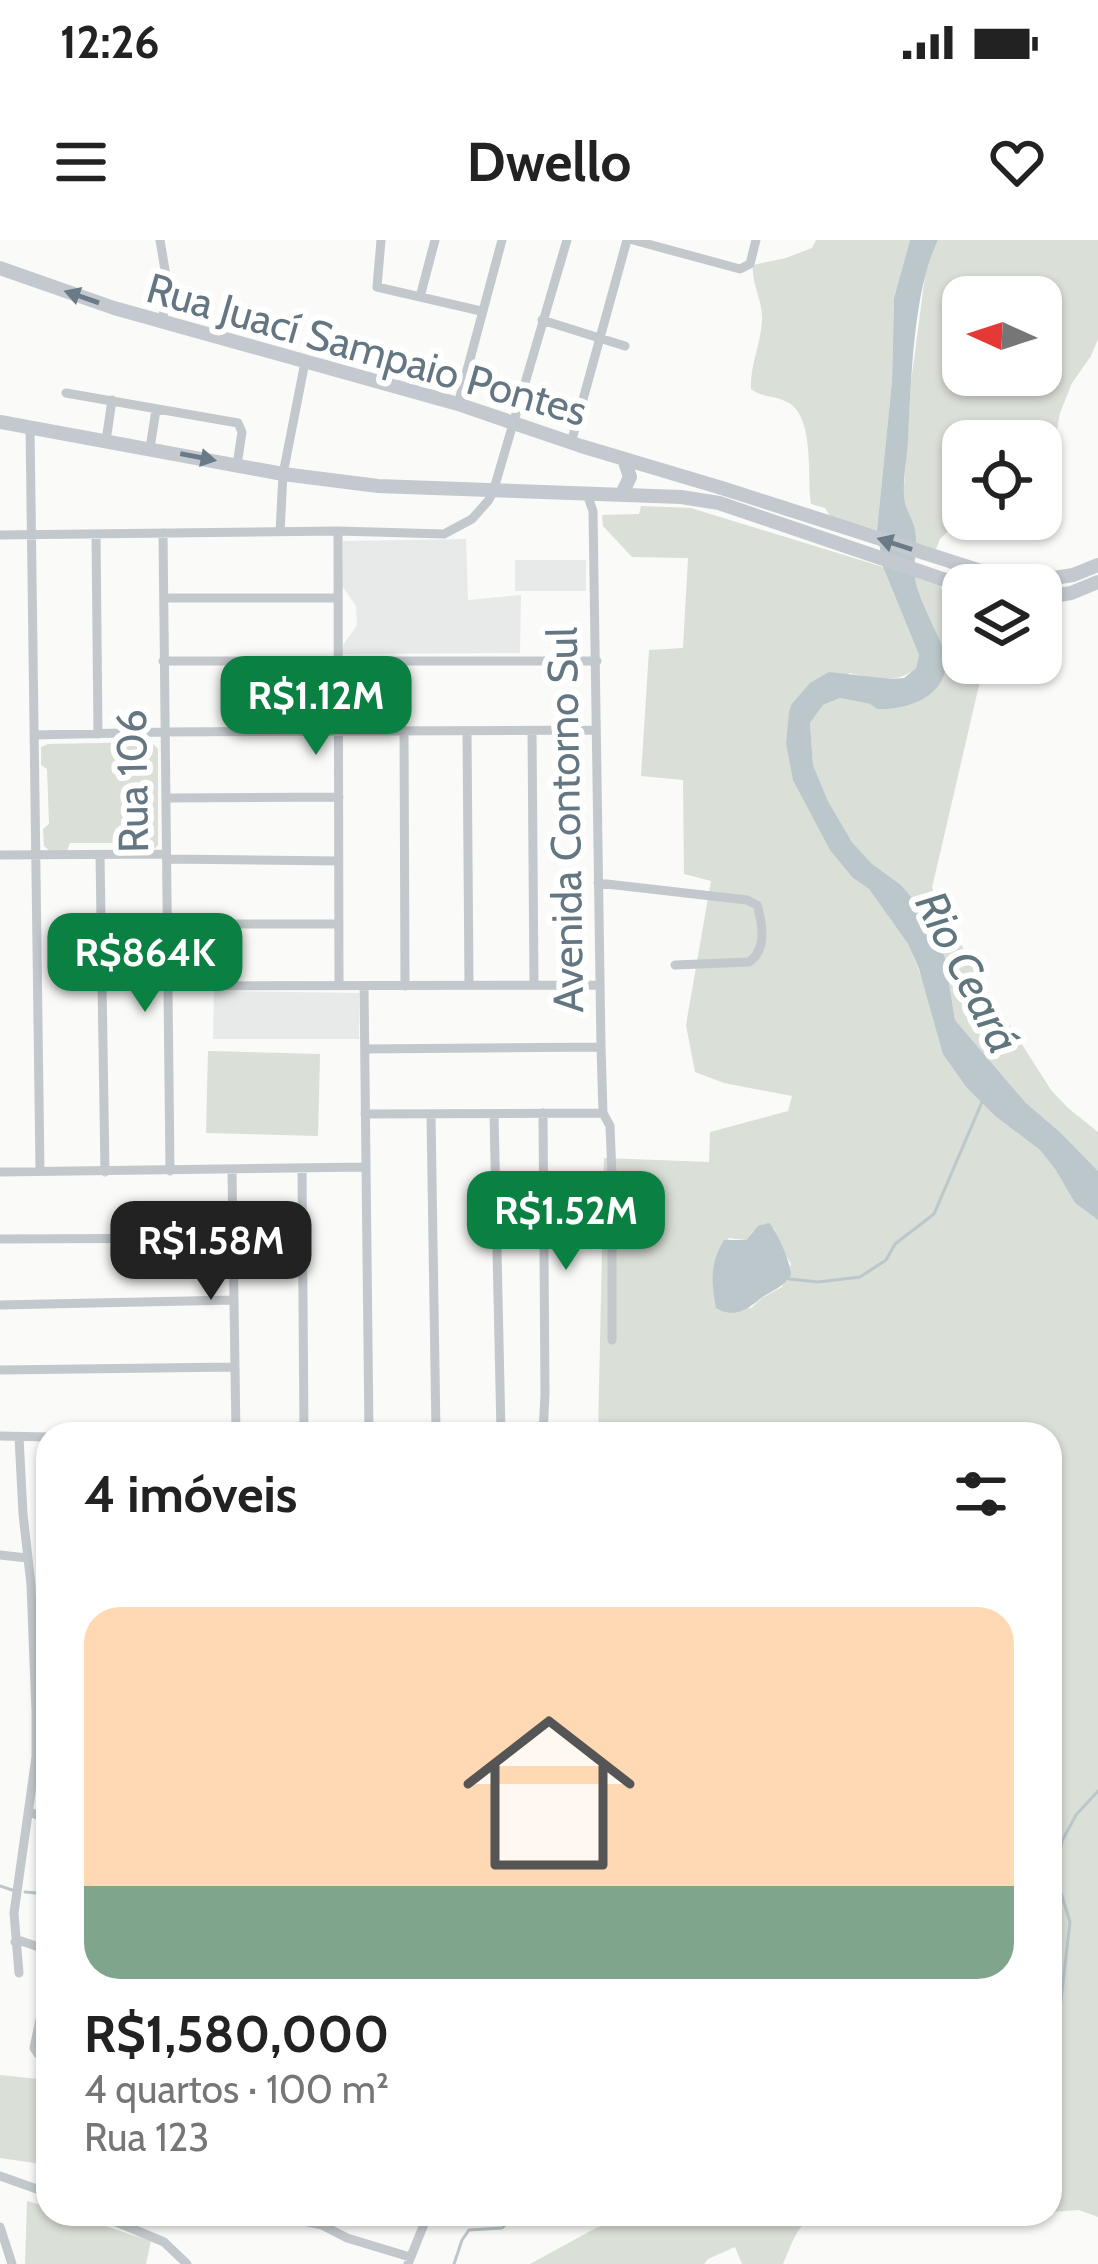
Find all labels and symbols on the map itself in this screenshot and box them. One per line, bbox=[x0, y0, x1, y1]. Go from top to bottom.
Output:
street label: Rua Juací Sampaio Pontes bbox=[141, 261, 593, 437]
north arrow bbox=[942, 276, 1062, 396]
one-way arrow bbox=[64, 287, 100, 305]
one-way arrow bbox=[179, 448, 217, 467]
one-way arrow bbox=[877, 534, 913, 552]
street label: Avenida Contorno Sul bbox=[536, 627, 594, 1013]
pin: R$1.12M bbox=[205, 656, 427, 758]
street label: Rua 106 bbox=[105, 709, 159, 853]
water label: Rio Ceará bbox=[904, 882, 1032, 1062]
pin: R$864K bbox=[47, 913, 243, 1015]
pin: R$1.52M bbox=[455, 1171, 677, 1273]
pin: R$1.58M bbox=[100, 1201, 322, 1303]

